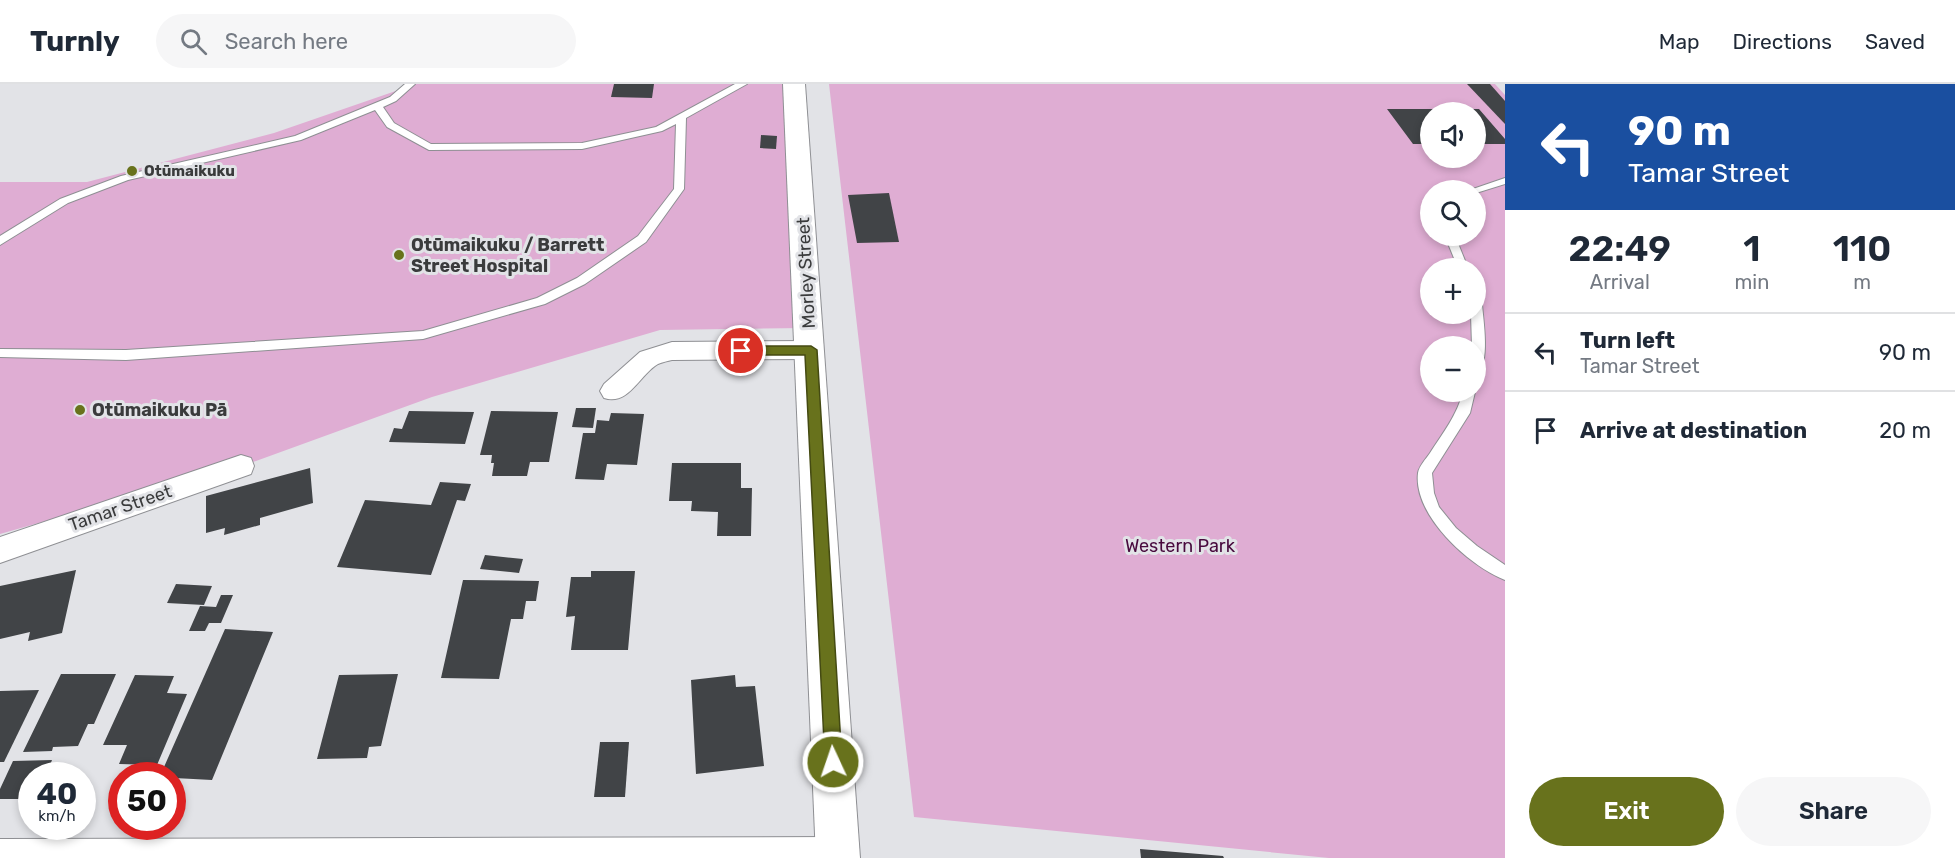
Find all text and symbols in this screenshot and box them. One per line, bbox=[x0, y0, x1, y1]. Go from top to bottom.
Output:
search box bbox=[156, 14, 576, 68]
text: Turnly bbox=[30, 25, 120, 58]
icon: search bbox=[177, 25, 210, 58]
text: Search here bbox=[225, 28, 348, 55]
text: Map bbox=[1659, 29, 1700, 54]
text: Directions bbox=[1733, 29, 1832, 54]
text: Saved bbox=[1865, 29, 1925, 54]
map controls bbox=[1420, 102, 1486, 402]
button: sound bbox=[1420, 102, 1486, 168]
text: 90 m bbox=[1628, 106, 1731, 156]
icon: left bbox=[1529, 108, 1607, 186]
text: Tamar Street bbox=[1628, 157, 1789, 189]
place label: Otūmaikuku bbox=[144, 162, 235, 180]
marker: Otūmaikuku bbox=[125, 164, 139, 178]
button: search bbox=[1420, 180, 1486, 246]
street label: Morley Street bbox=[792, 217, 820, 329]
text: 22:49 bbox=[1569, 227, 1671, 270]
text: 1 bbox=[1743, 227, 1761, 270]
text: 110 bbox=[1833, 227, 1891, 270]
place label: Otūmaikuku / Barrett Street Hospital bbox=[411, 234, 604, 277]
marker: Otūmaikuku / Barrett Street Hospital bbox=[392, 248, 406, 262]
button: + bbox=[1420, 258, 1486, 324]
text: Arrival bbox=[1590, 270, 1650, 294]
text: min bbox=[1735, 270, 1769, 294]
text: m bbox=[1853, 270, 1871, 294]
pin bbox=[715, 325, 766, 376]
text: Turn left bbox=[1580, 327, 1675, 354]
icon: arrive bbox=[724, 334, 757, 367]
button: − bbox=[1420, 336, 1486, 402]
icon: left bbox=[1529, 336, 1562, 369]
text: 90 m bbox=[1879, 339, 1931, 366]
text: Tamar Street bbox=[1580, 354, 1699, 378]
place label: Otūmaikuku Pā bbox=[92, 399, 227, 421]
marker: Otūmaikuku Pā bbox=[73, 403, 87, 417]
icon: arrive bbox=[1529, 414, 1562, 447]
text: Arrive at destination bbox=[1580, 417, 1807, 444]
text: 20 m bbox=[1879, 417, 1931, 444]
street label: Tamar Street bbox=[66, 480, 174, 536]
park label: Western Park bbox=[1125, 535, 1236, 557]
position arrow bbox=[801, 730, 865, 794]
speed limit sign: 50 bbox=[108, 762, 186, 840]
text: 40 bbox=[37, 776, 77, 812]
button: Exit bbox=[1529, 777, 1724, 846]
button: Share bbox=[1736, 777, 1931, 846]
text: km/h bbox=[38, 807, 76, 825]

